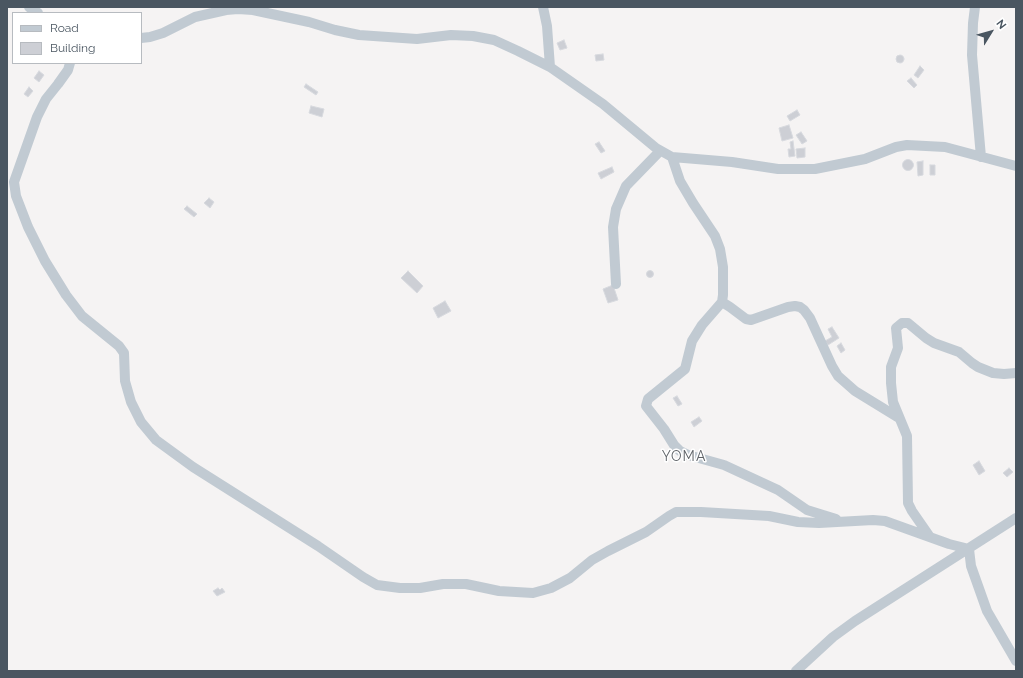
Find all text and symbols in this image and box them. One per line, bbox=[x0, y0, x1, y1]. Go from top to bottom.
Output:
legend bbox=[12, 12, 142, 64]
north arrow bbox=[971, 12, 1011, 52]
text: N bbox=[993, 17, 1009, 32]
text: Road bbox=[50, 21, 79, 35]
text: Building bbox=[50, 41, 96, 55]
district label: YOMA bbox=[662, 449, 706, 465]

